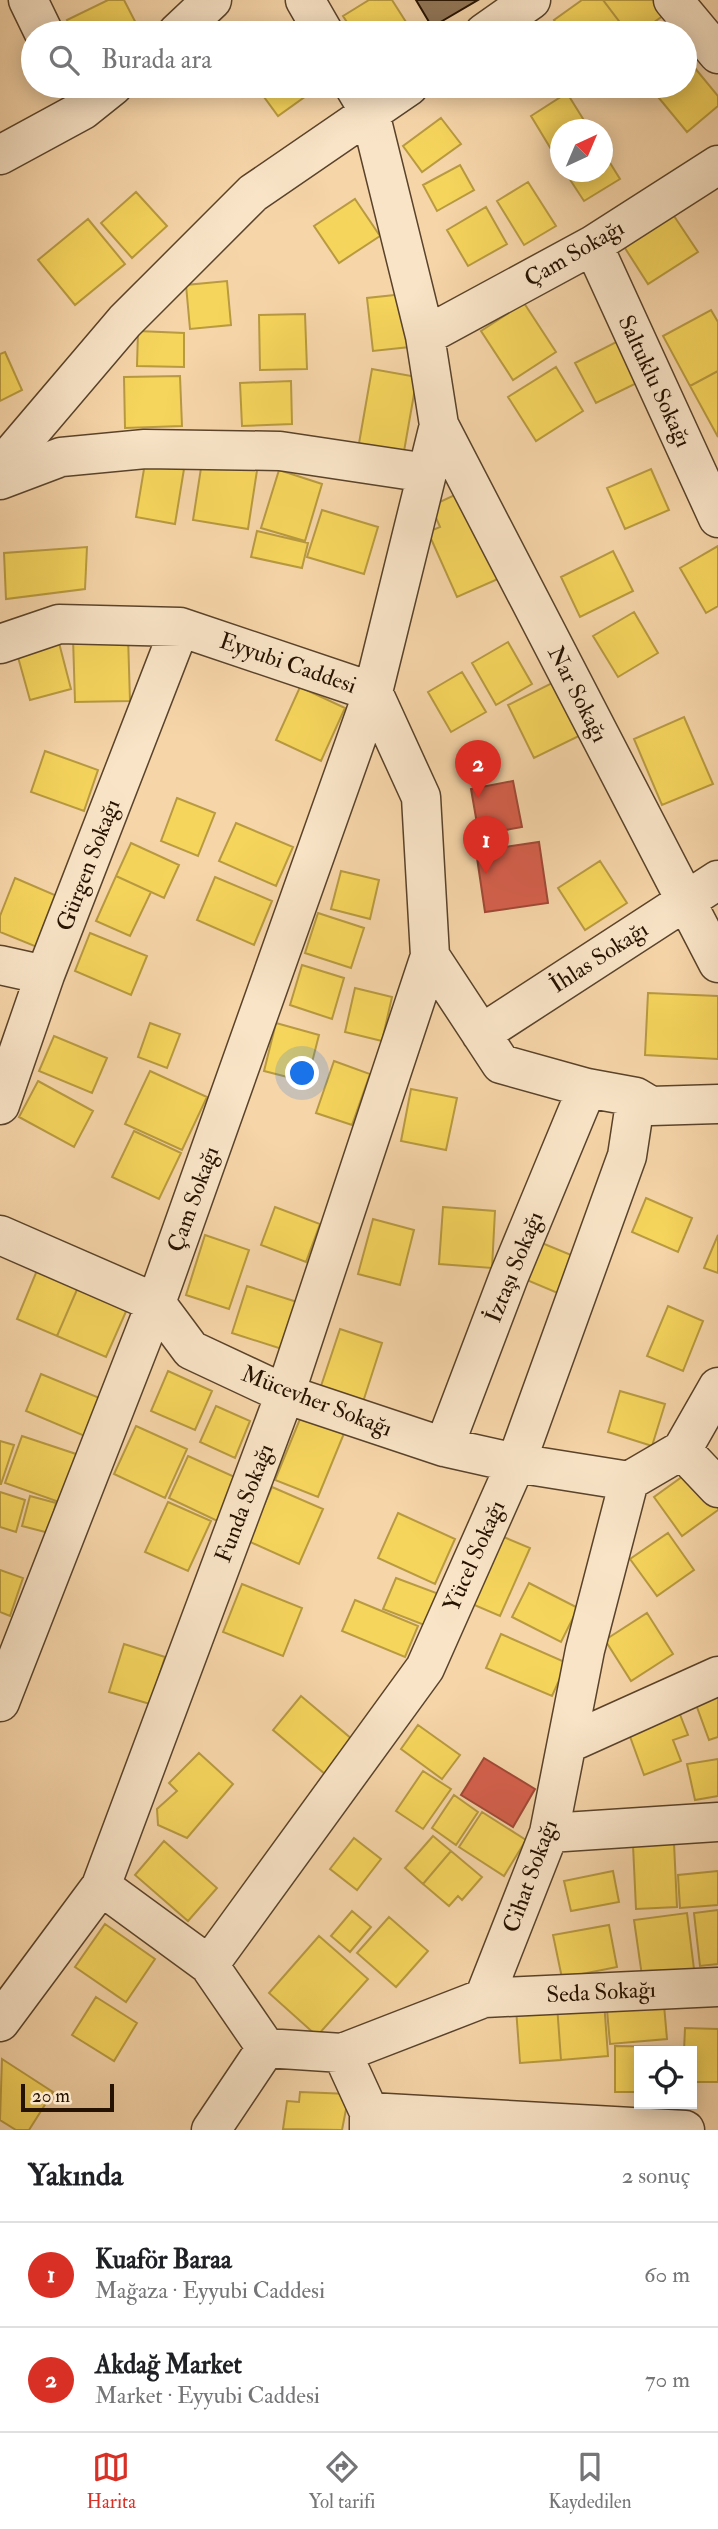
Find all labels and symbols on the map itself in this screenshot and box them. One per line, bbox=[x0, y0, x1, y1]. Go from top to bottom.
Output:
north arrow bbox=[550, 119, 613, 182]
street label: Çam Sokağı bbox=[519, 213, 629, 293]
street label: Saltuklu Sokağı bbox=[612, 310, 698, 452]
street label: Eyyubi Caddesi bbox=[216, 626, 360, 700]
street label: Nar Sokağı bbox=[541, 641, 615, 747]
pin: 2 bbox=[455, 740, 501, 798]
street label: Gürgen Sokağı bbox=[50, 795, 126, 935]
pin: 1 bbox=[463, 816, 509, 874]
street label: İhlas Sokağı bbox=[545, 915, 653, 999]
your location bbox=[285, 1056, 319, 1090]
street label: Çam Sokağı bbox=[160, 1142, 226, 1256]
street label: İztaşı Sokağı bbox=[479, 1207, 549, 1327]
street label: Mücevher Sokağı bbox=[238, 1359, 396, 1443]
street label: Funda Sokağı bbox=[208, 1440, 280, 1566]
street label: Yücel Sokağı bbox=[437, 1496, 511, 1616]
street label: Cihat Sokağı bbox=[496, 1815, 564, 1937]
street label: Seda Sokağı bbox=[546, 1975, 656, 2009]
scale bar bbox=[21, 2081, 114, 2113]

